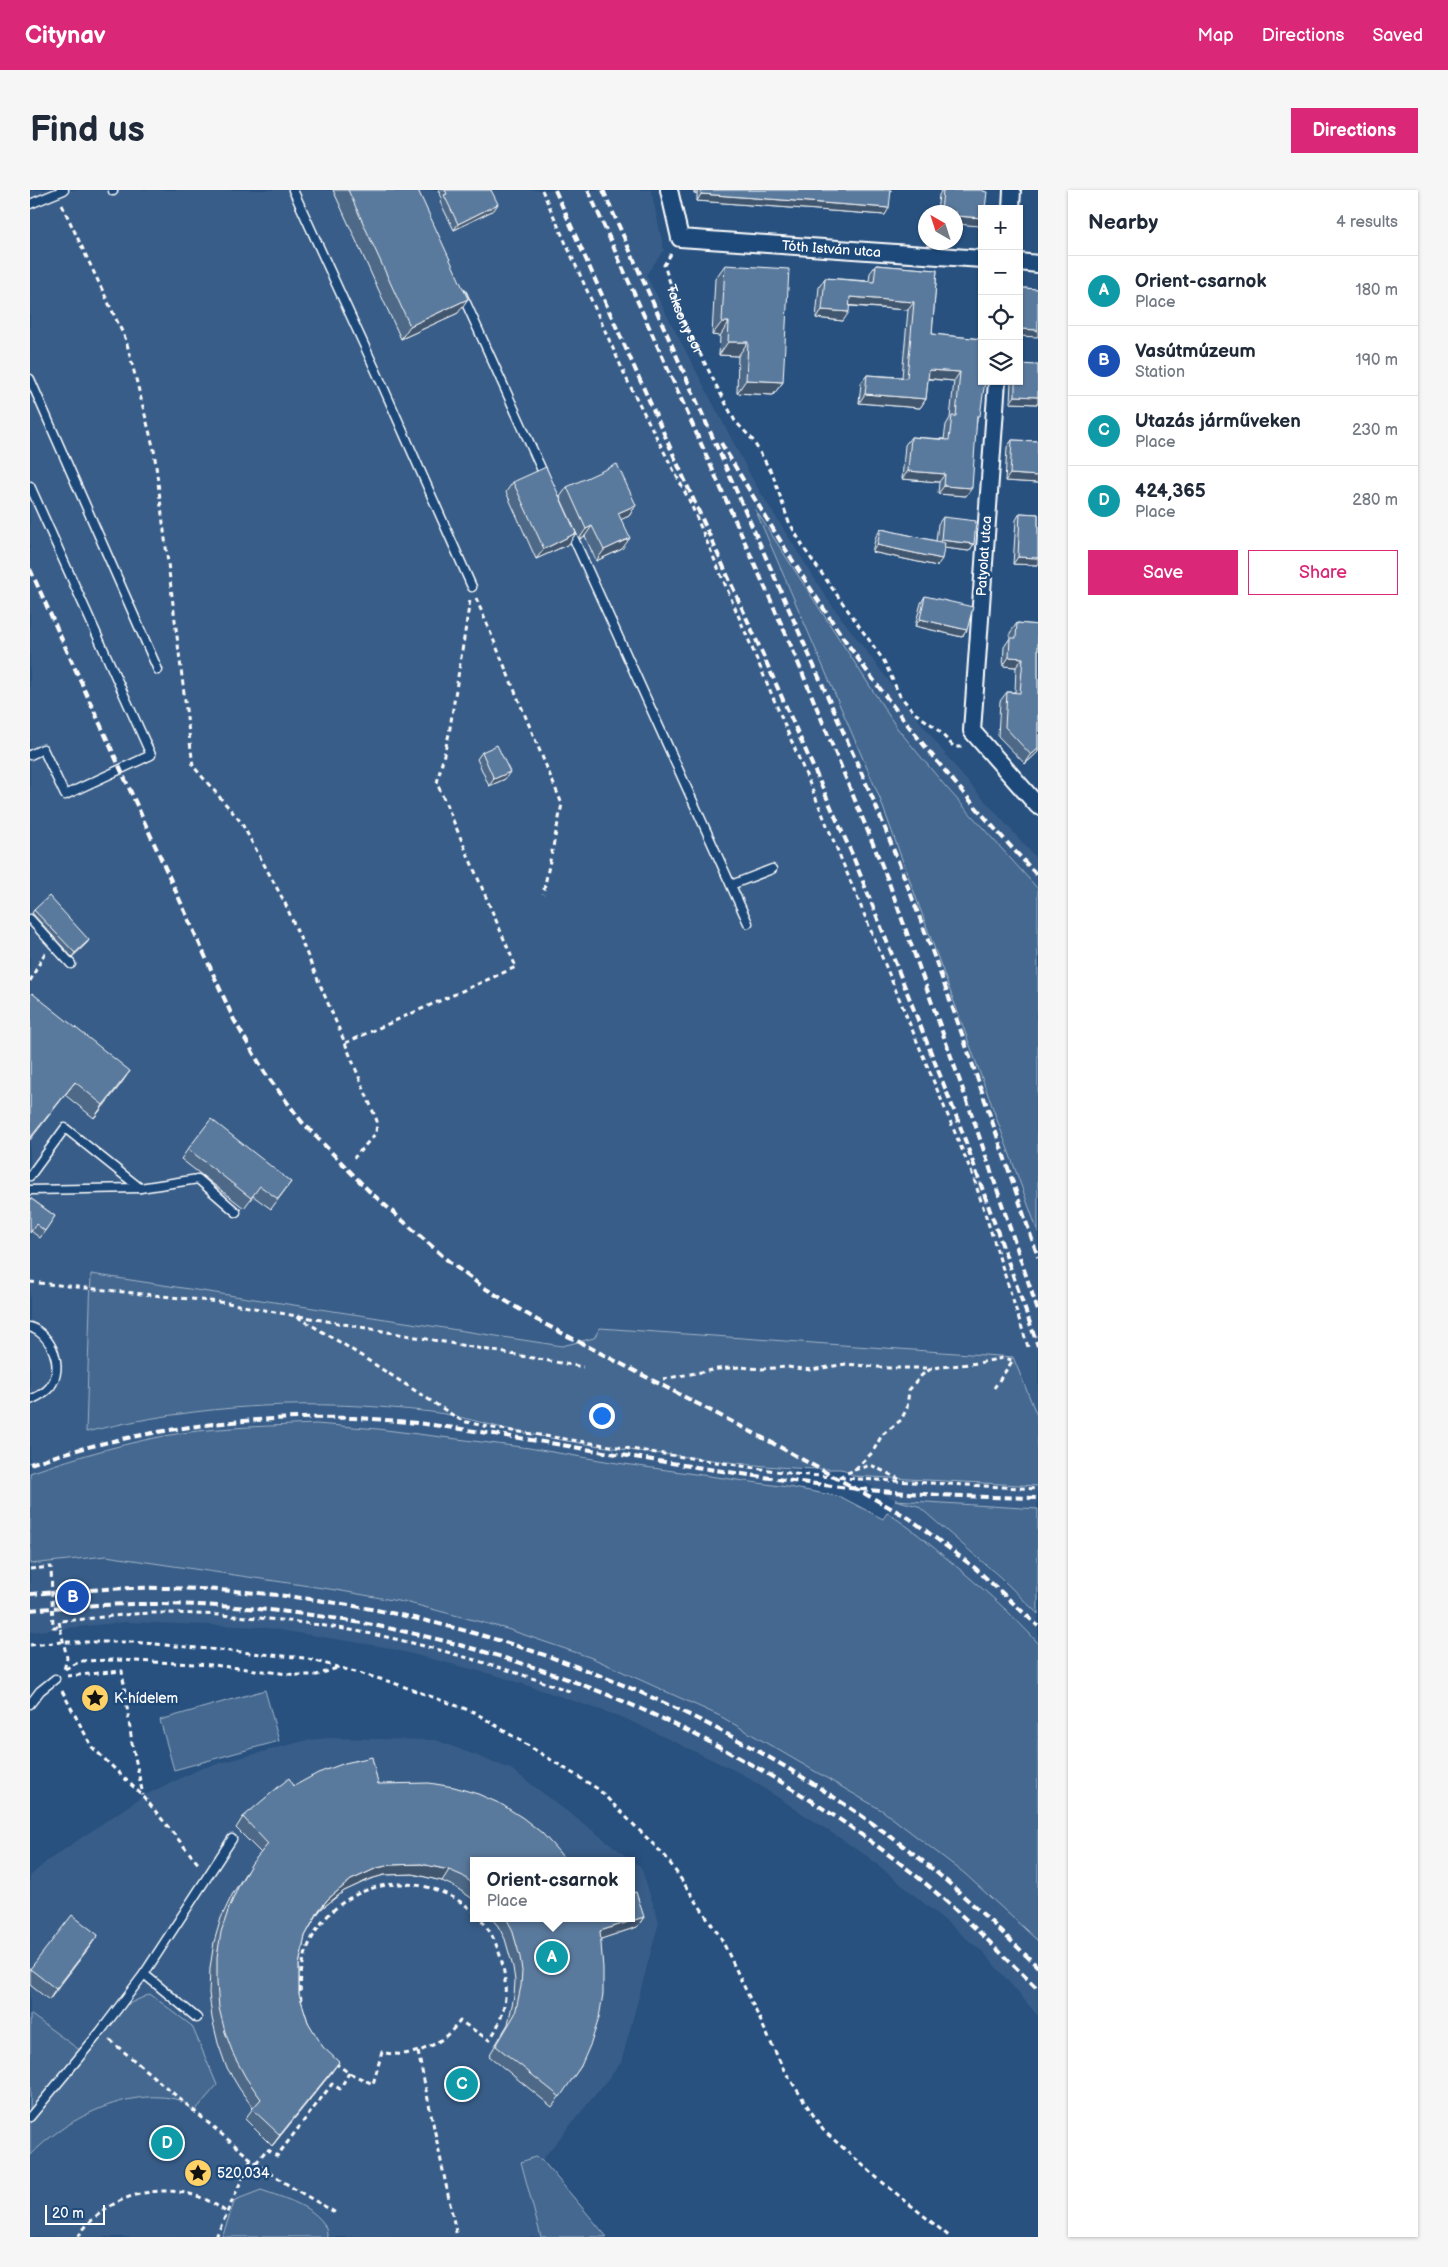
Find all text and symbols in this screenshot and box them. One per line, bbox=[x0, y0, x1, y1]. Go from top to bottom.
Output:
text: Citynav bbox=[25, 21, 106, 50]
text: Map bbox=[1198, 25, 1234, 46]
text: Directions bbox=[1262, 25, 1344, 46]
text: Saved bbox=[1372, 25, 1423, 46]
button: Directions bbox=[1291, 108, 1418, 153]
text: Find us bbox=[30, 109, 145, 152]
north arrow bbox=[918, 205, 963, 250]
map controls bbox=[978, 205, 1023, 385]
button: + bbox=[978, 205, 1023, 250]
text: Nearby bbox=[1088, 210, 1158, 235]
text: 4 results bbox=[1336, 213, 1398, 232]
street label: Tóth István utca bbox=[781, 237, 882, 260]
button: − bbox=[978, 250, 1023, 295]
text: Orient-csarnok bbox=[1135, 270, 1266, 293]
text: A bbox=[1099, 281, 1109, 300]
text: 180 m bbox=[1356, 281, 1398, 300]
street label: Taksony sor bbox=[663, 282, 708, 357]
text: Place bbox=[1135, 293, 1176, 312]
button: locate bbox=[978, 295, 1023, 340]
button: layers bbox=[978, 340, 1023, 385]
text: Vasútmúzeum bbox=[1135, 340, 1256, 363]
text: B bbox=[1098, 351, 1110, 370]
text: 190 m bbox=[1356, 351, 1398, 370]
text: Station bbox=[1135, 363, 1185, 382]
text: Utazás járműveken bbox=[1135, 410, 1301, 433]
text: C bbox=[1098, 421, 1110, 440]
text: 230 m bbox=[1352, 421, 1398, 440]
text: Place bbox=[1135, 433, 1176, 452]
text: 424,365 bbox=[1135, 480, 1206, 503]
text: D bbox=[1098, 491, 1110, 510]
text: 280 m bbox=[1352, 491, 1398, 510]
text: Place bbox=[1135, 503, 1176, 522]
street label: Patyolat utca bbox=[973, 515, 995, 597]
button: Save bbox=[1088, 550, 1238, 595]
button: Share bbox=[1248, 550, 1398, 595]
your location bbox=[589, 1403, 615, 1429]
pin: B bbox=[57, 1578, 89, 1616]
place icon: K-hídelem bbox=[80, 1683, 110, 1713]
place label: K-hídelem bbox=[114, 1690, 178, 1707]
popup bbox=[470, 1857, 635, 1922]
text: Orient-csarnok bbox=[487, 1869, 618, 1892]
text: Place bbox=[487, 1892, 527, 1911]
pin: A bbox=[536, 1938, 568, 1976]
pin: C bbox=[446, 2065, 478, 2103]
pin: D bbox=[151, 2124, 183, 2162]
place icon: 520.034 bbox=[183, 2158, 213, 2188]
place label: 520.034 bbox=[217, 2165, 270, 2182]
scale bar bbox=[45, 2202, 105, 2225]
text: 20 m bbox=[52, 2205, 84, 2222]

